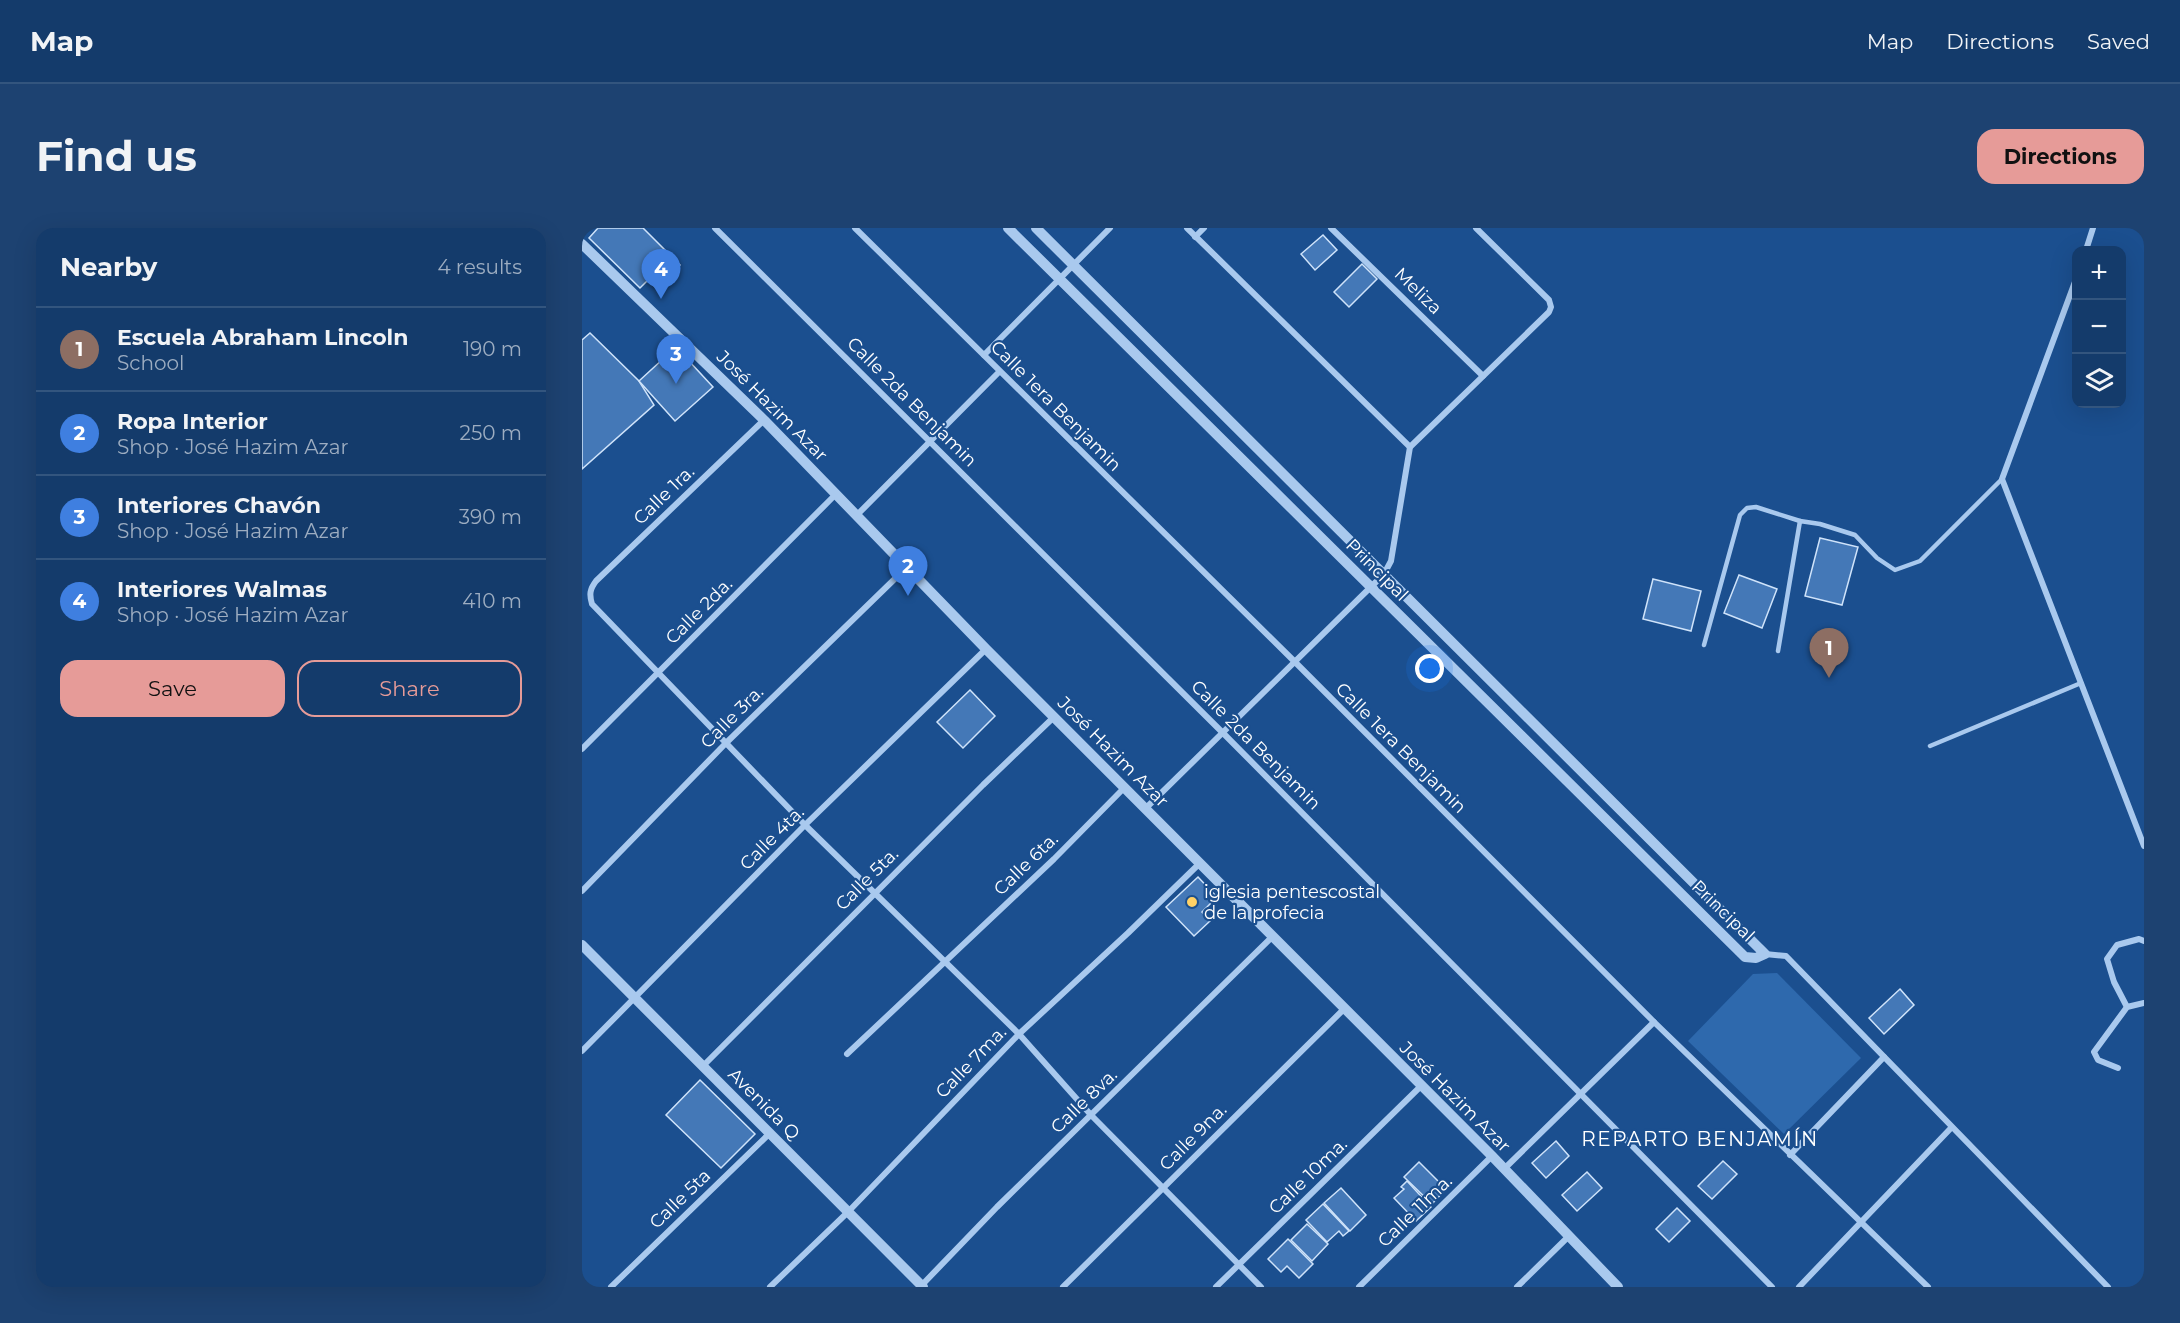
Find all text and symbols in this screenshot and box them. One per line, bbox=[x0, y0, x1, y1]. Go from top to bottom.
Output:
text: Map bbox=[30, 24, 93, 58]
text: Map bbox=[1867, 29, 1913, 54]
text: Directions bbox=[1946, 29, 2054, 54]
text: Saved bbox=[2087, 29, 2150, 54]
button: Directions bbox=[1977, 129, 2144, 184]
text: Find us bbox=[36, 130, 197, 182]
map controls bbox=[2072, 246, 2126, 408]
button: + bbox=[2072, 246, 2126, 300]
pin: 4 bbox=[642, 250, 680, 299]
text: Nearby bbox=[60, 251, 157, 283]
text: 4 results bbox=[437, 255, 522, 279]
street label: Meliza bbox=[1390, 263, 1446, 319]
button: − bbox=[2072, 300, 2126, 354]
text: Escuela Abraham Lincoln bbox=[117, 324, 408, 351]
street label: Calle 2da Benjamin bbox=[843, 333, 981, 471]
pin: 3 bbox=[656, 334, 695, 384]
street label: Calle 1era Benjamin bbox=[986, 336, 1126, 476]
text: 1 bbox=[76, 337, 83, 361]
text: 190 m bbox=[463, 337, 522, 361]
street label: José Hazim Azar bbox=[711, 345, 832, 466]
text: School bbox=[117, 351, 184, 375]
button: layers bbox=[2072, 354, 2126, 408]
text: Ropa Interior bbox=[117, 408, 268, 435]
text: 2 bbox=[74, 421, 85, 445]
text: 250 m bbox=[460, 421, 522, 445]
text: Shop · José Hazim Azar bbox=[117, 435, 349, 459]
street label: Calle 1ra. bbox=[629, 461, 699, 529]
text: Interiores Chavón bbox=[117, 492, 321, 519]
text: 3 bbox=[74, 505, 85, 529]
text: 390 m bbox=[459, 505, 522, 529]
text: Shop · José Hazim Azar bbox=[117, 519, 349, 543]
street label: Principal bbox=[1341, 534, 1413, 606]
pin: 2 bbox=[888, 546, 928, 596]
street label: Calle 2da. bbox=[661, 573, 737, 649]
text: Interiores Walmas bbox=[117, 576, 327, 603]
text: 4 bbox=[73, 589, 86, 613]
text: 410 m bbox=[462, 589, 522, 613]
text: Shop · José Hazim Azar bbox=[117, 603, 349, 627]
pin: 1 bbox=[1810, 628, 1848, 678]
your location bbox=[1415, 654, 1444, 683]
button: Save bbox=[60, 660, 285, 717]
button: Share bbox=[297, 660, 522, 717]
street label: Calle 2da Benjamin bbox=[1187, 676, 1325, 814]
street label: Calle 1era Benjamin bbox=[1331, 678, 1471, 818]
street label: Calle 3ra. bbox=[696, 681, 768, 753]
street label: José Hazim Azar bbox=[1052, 691, 1173, 812]
street label: Calle 4ta. bbox=[735, 801, 809, 875]
street label: Calle 6ta. bbox=[989, 828, 1063, 900]
street label: Calle 5ta. bbox=[831, 843, 903, 915]
street label: Principal bbox=[1687, 876, 1759, 946]
place label: iglesia pentescostal de la profecia bbox=[1204, 881, 1380, 924]
marker: iglesia pentescostal de la profecia bbox=[1185, 895, 1199, 909]
street label: Calle 7ma. bbox=[931, 1021, 1011, 1103]
street label: José Hazim Azar bbox=[1394, 1036, 1515, 1157]
street label: Avenida Q bbox=[724, 1064, 804, 1144]
street label: Calle 8va. bbox=[1046, 1064, 1122, 1138]
street label: Calle 9na. bbox=[1155, 1099, 1231, 1175]
district label: REPARTO BENJAMÍN bbox=[1581, 1127, 1819, 1151]
street label: Calle 10ma. bbox=[1264, 1133, 1352, 1219]
street label: Calle 5ta bbox=[645, 1165, 715, 1233]
street label: Calle 11ma. bbox=[1373, 1170, 1457, 1252]

